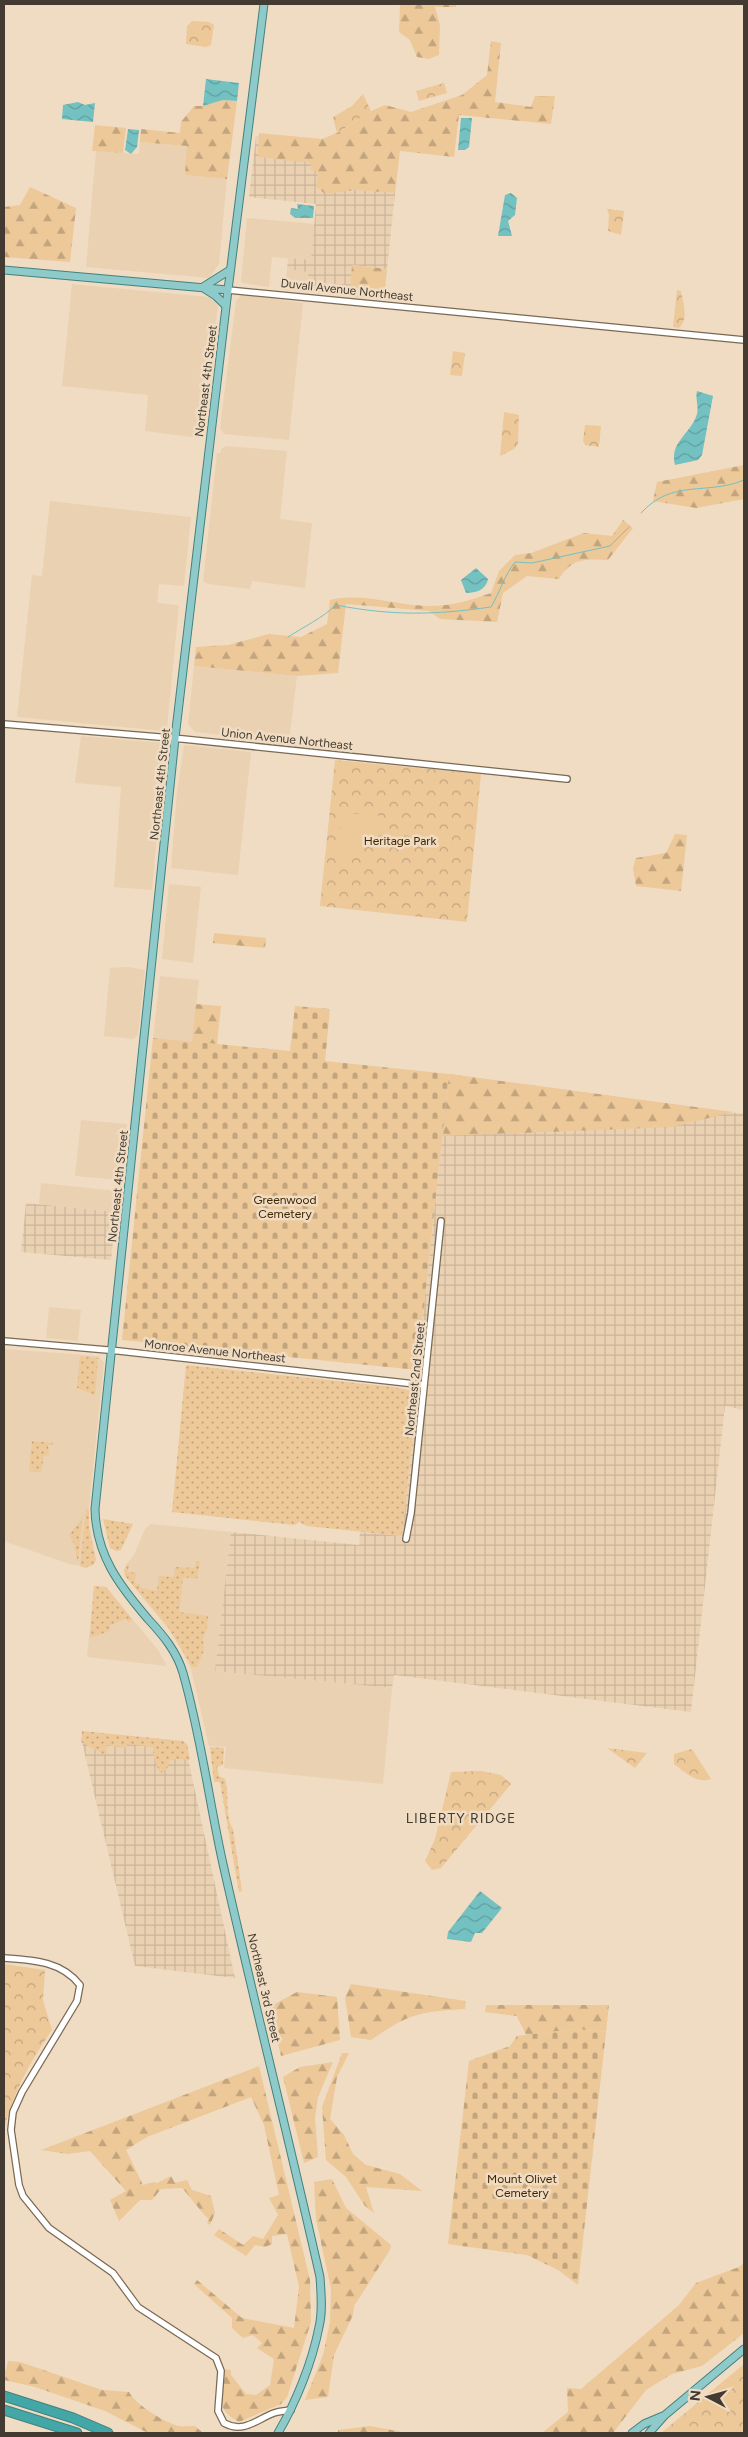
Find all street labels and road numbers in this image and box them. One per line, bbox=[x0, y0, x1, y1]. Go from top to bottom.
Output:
street label: Duvall Avenue Northeast bbox=[280, 276, 414, 304]
street label: Northeast 4th Street bbox=[192, 324, 220, 438]
street label: Union Avenue Northeast bbox=[220, 725, 354, 753]
street label: Northeast 4th Street bbox=[147, 727, 173, 841]
street label: Northeast 4th Street bbox=[105, 1129, 131, 1243]
street label: Northeast 2nd Street bbox=[402, 1321, 428, 1437]
street label: Monroe Avenue Northeast bbox=[144, 1337, 287, 1365]
street label: Northeast 3rd Street bbox=[245, 1932, 283, 2044]

